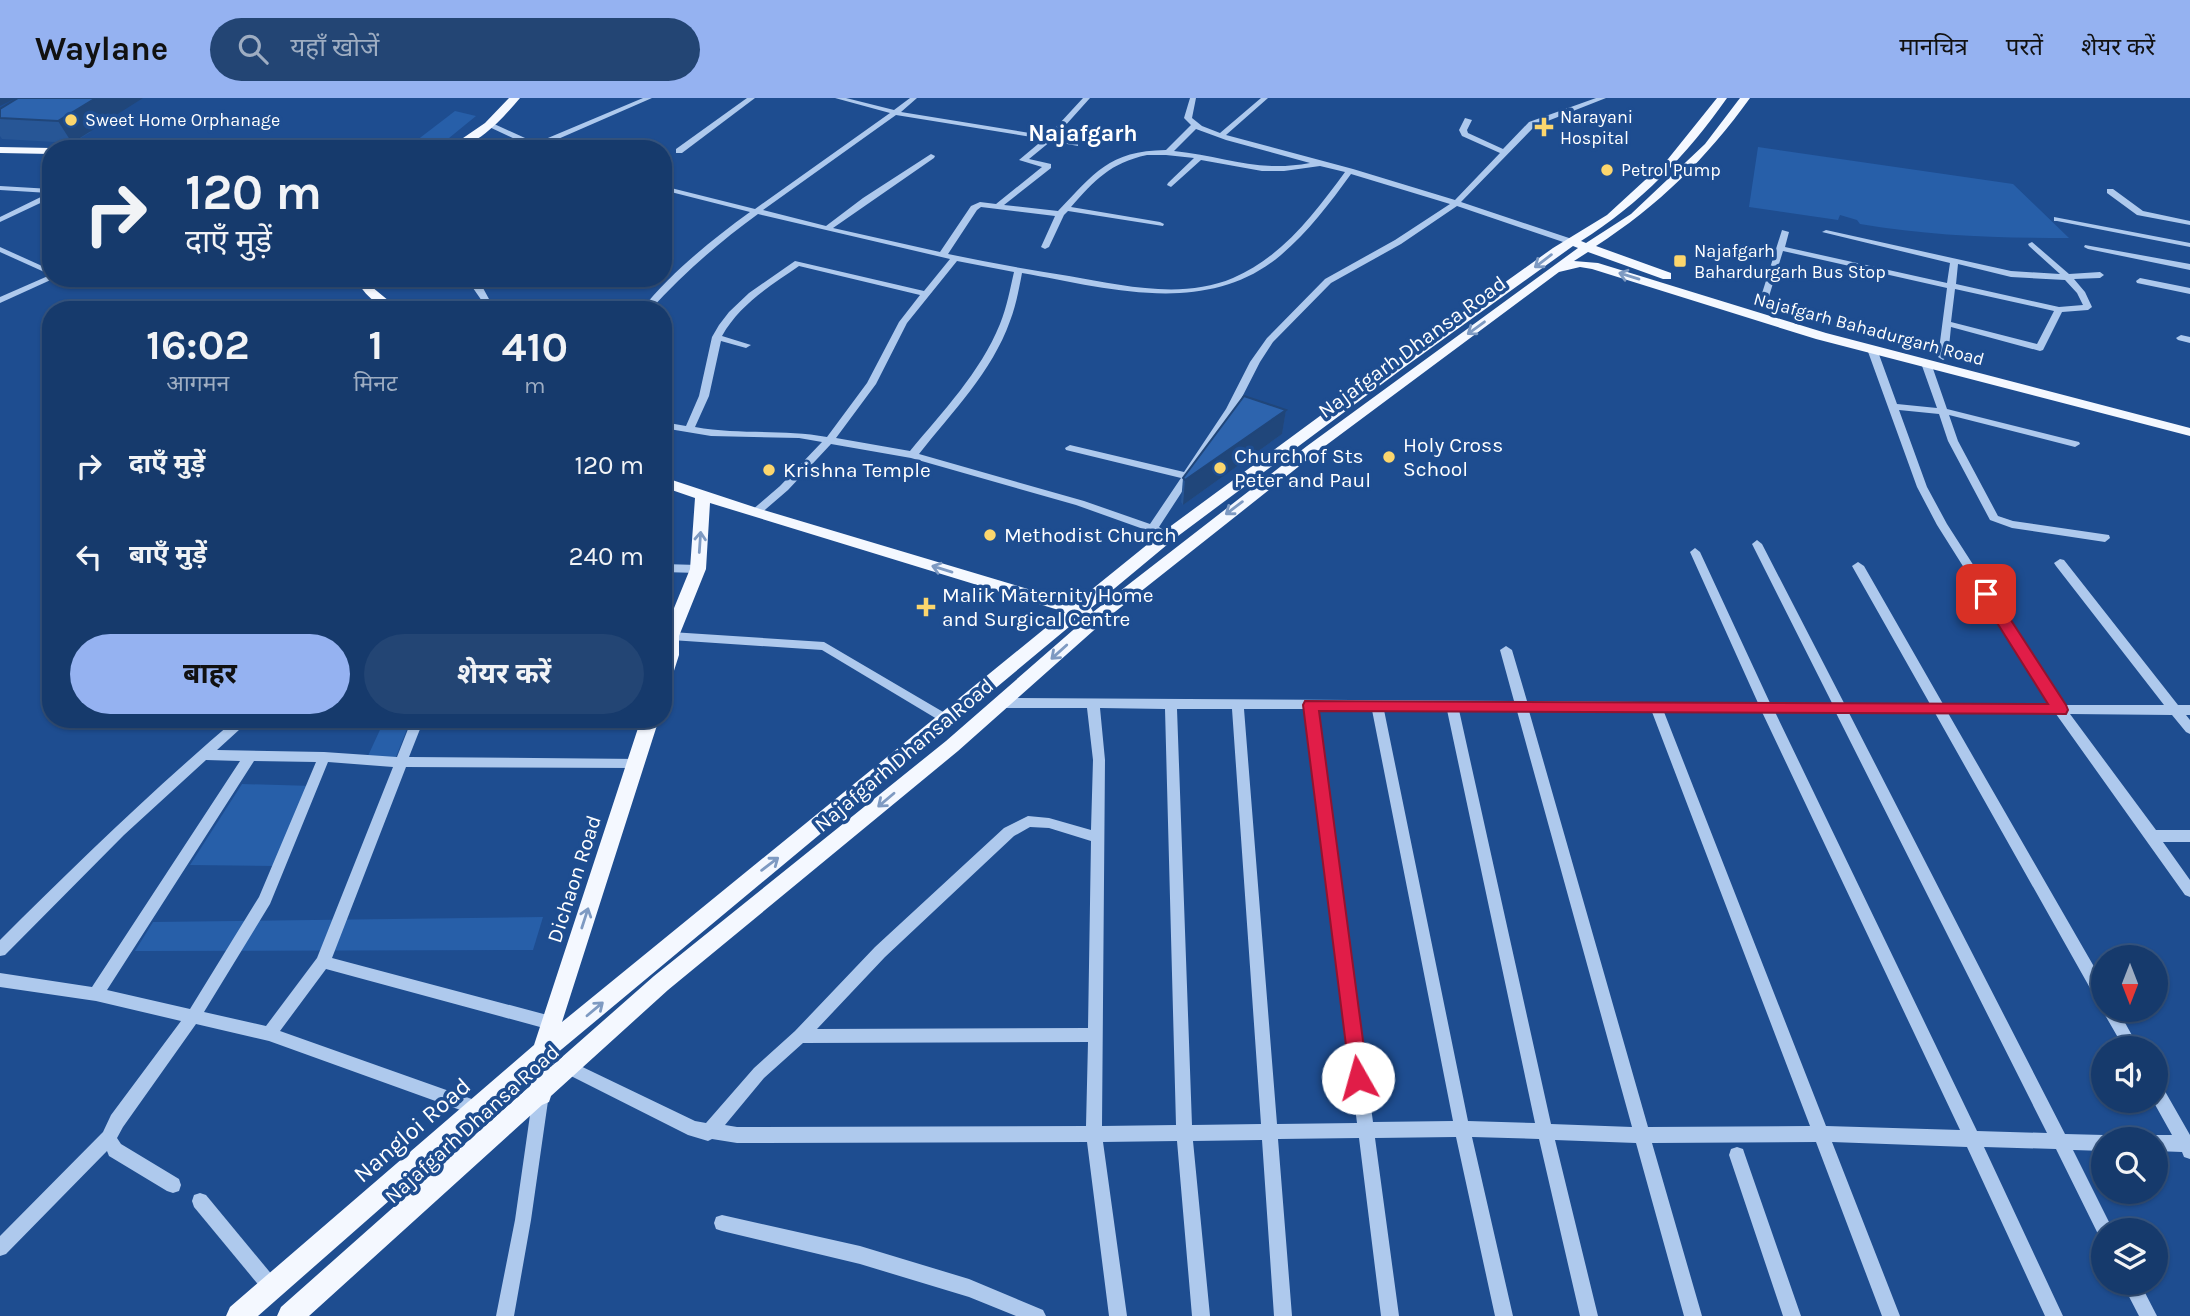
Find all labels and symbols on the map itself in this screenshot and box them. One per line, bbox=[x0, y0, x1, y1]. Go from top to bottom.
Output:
place label: Narayani Hospital bbox=[1560, 106, 1633, 149]
place label: Sweet Home Orphanage bbox=[85, 109, 280, 131]
marker: Sweet Home Orphanage bbox=[63, 112, 79, 128]
marker: Narayani Hospital bbox=[1534, 117, 1554, 137]
district label: Najafgarh bbox=[1028, 120, 1138, 147]
place label: Petrol Pump bbox=[1621, 159, 1721, 181]
marker: Petrol Pump bbox=[1599, 162, 1615, 178]
place label: Najafgarh Bahardurgarh Bus Stop bbox=[1694, 240, 1886, 283]
marker: Najafgarh Bahardurgarh Bus Stop bbox=[1672, 253, 1688, 269]
one-way arrow bbox=[1534, 254, 1553, 269]
one-way arrow bbox=[1618, 269, 1640, 282]
street label: Najafgarh Dhansa Road bbox=[1313, 271, 1511, 423]
street label: Najafgarh Bahadurgarh Road bbox=[1751, 288, 1987, 370]
one-way arrow bbox=[1467, 321, 1486, 336]
place label: Holy Cross School bbox=[1403, 433, 1503, 481]
place label: Church of Sts Peter and Paul bbox=[1234, 444, 1371, 492]
marker: Holy Cross School bbox=[1381, 449, 1397, 465]
place label: Krishna Temple bbox=[783, 458, 931, 482]
marker: Church of Sts Peter and Paul bbox=[1212, 460, 1228, 476]
marker: Krishna Temple bbox=[761, 462, 777, 478]
one-way arrow bbox=[1226, 500, 1244, 515]
place label: Methodist Church bbox=[1004, 523, 1177, 547]
marker: Methodist Church bbox=[982, 527, 998, 543]
one-way arrow bbox=[694, 531, 707, 553]
one-way arrow bbox=[931, 561, 953, 574]
pin bbox=[1956, 564, 2016, 624]
place label: Malik Maternity Home and Surgical Centre bbox=[942, 583, 1153, 631]
marker: Malik Maternity Home and Surgical Centre bbox=[916, 597, 936, 617]
one-way arrow bbox=[1050, 644, 1068, 660]
street label: Najafgarh Dhansa Road bbox=[810, 673, 998, 837]
one-way arrow bbox=[878, 793, 896, 808]
street label: Dichaon Road bbox=[542, 812, 606, 946]
one-way arrow bbox=[761, 857, 780, 872]
one-way arrow bbox=[580, 907, 593, 929]
north arrow bbox=[2091, 945, 2168, 1022]
one-way arrow bbox=[585, 1001, 603, 1016]
street label: Najafgarh Dhansa Road bbox=[380, 1039, 564, 1209]
position arrow bbox=[1321, 1041, 1395, 1115]
street label: Nangloi Road bbox=[348, 1072, 476, 1188]

